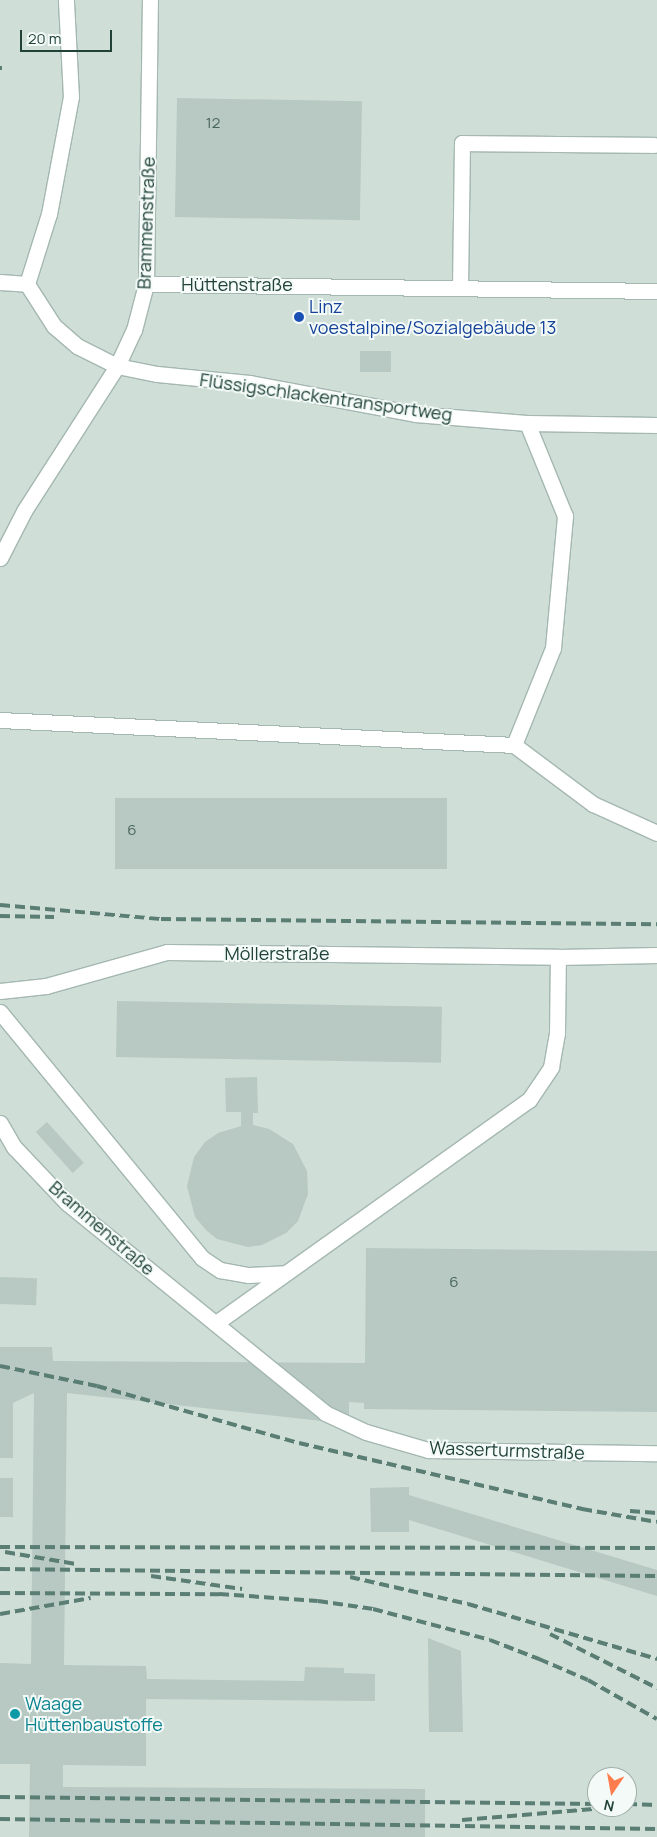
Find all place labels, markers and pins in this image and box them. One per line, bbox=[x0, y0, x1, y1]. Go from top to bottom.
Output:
place label: Linz voestalpine/Sozialgebäude 13 bbox=[309, 296, 556, 338]
marker: Linz voestalpine/Sozialgebäude 13 bbox=[293, 311, 305, 323]
place label: Waage Hüttenbaustoffe bbox=[25, 1693, 163, 1736]
marker: Waage Hüttenbaustoffe bbox=[9, 1708, 21, 1720]

